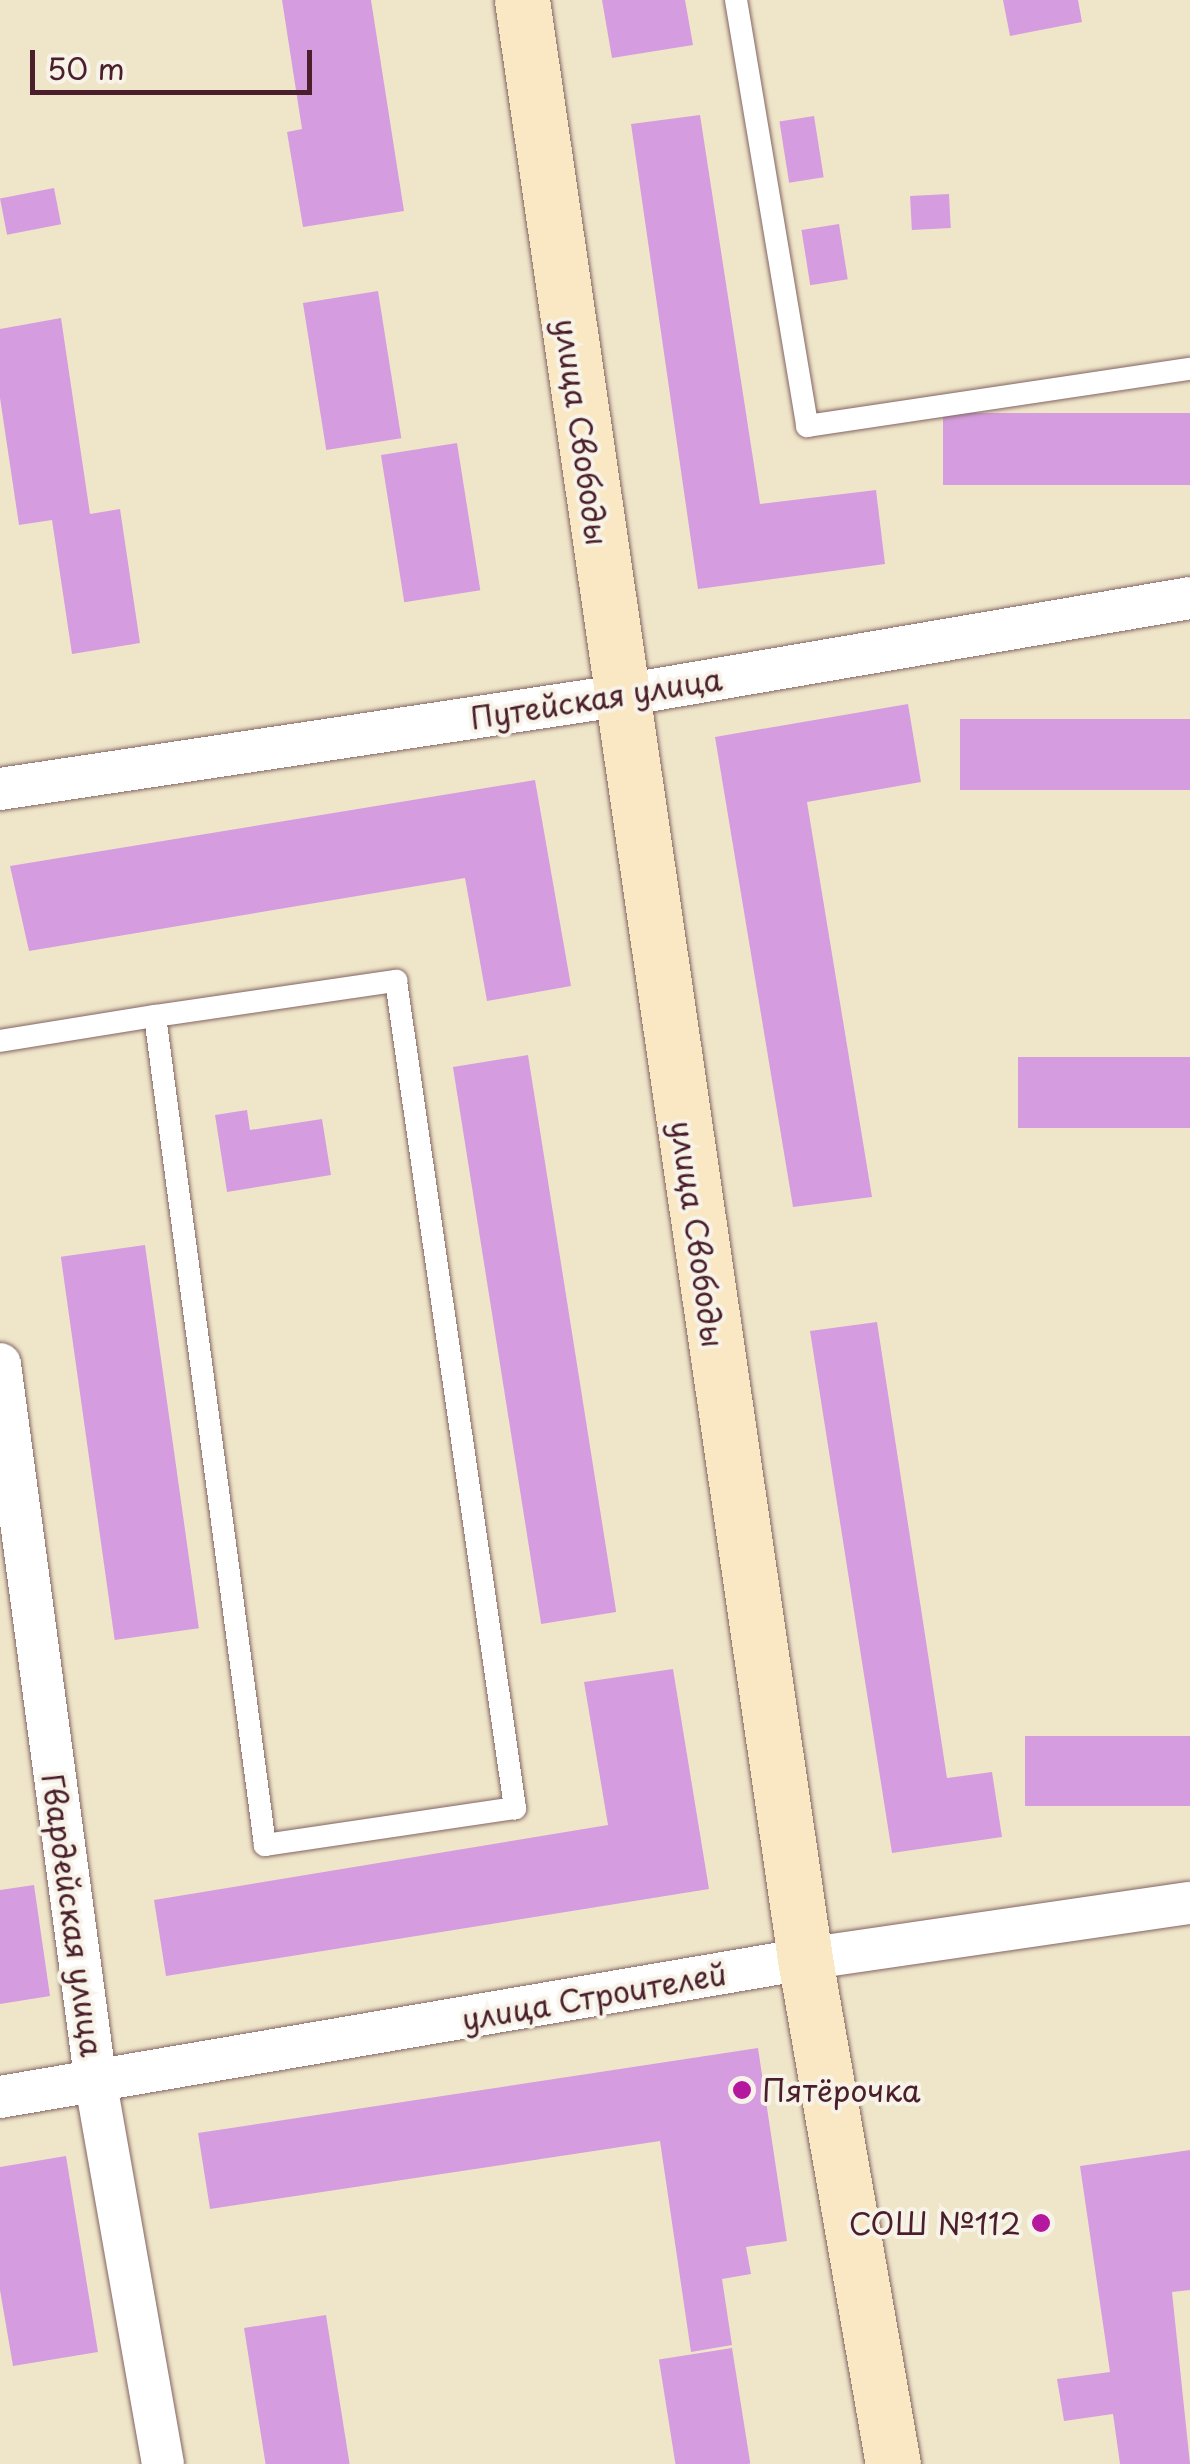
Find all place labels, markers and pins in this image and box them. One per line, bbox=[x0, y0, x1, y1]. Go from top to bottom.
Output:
place label: Пятёрочка bbox=[762, 2072, 921, 2108]
marker: Пятёрочка bbox=[731, 2079, 753, 2101]
place label: СОШ №112 bbox=[849, 2205, 1021, 2241]
marker: СОШ №112 bbox=[1030, 2212, 1052, 2234]

